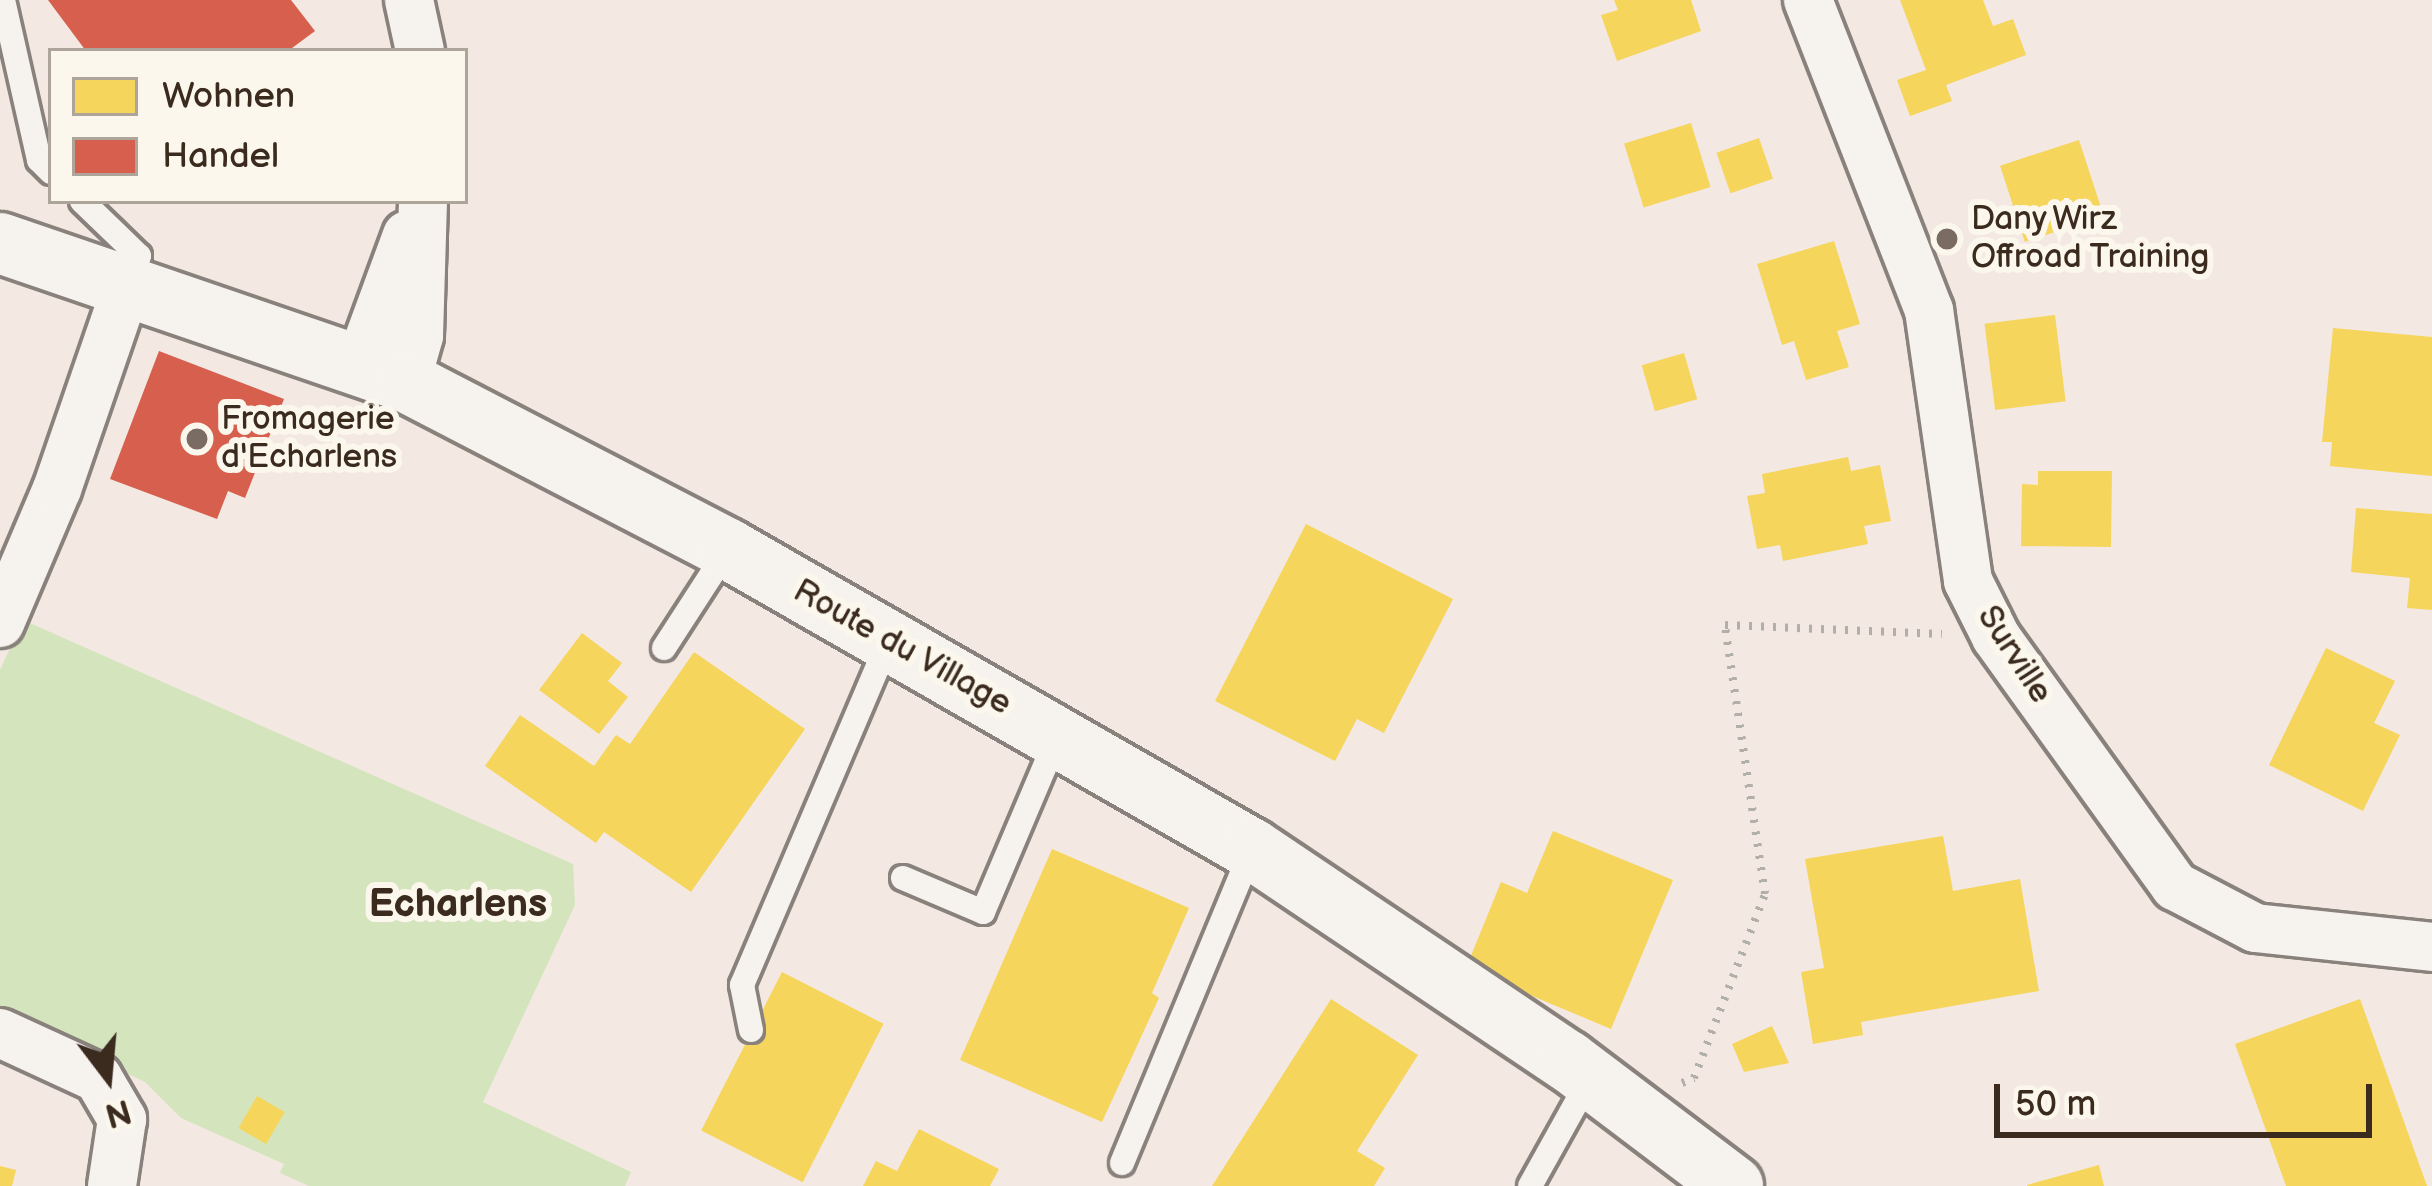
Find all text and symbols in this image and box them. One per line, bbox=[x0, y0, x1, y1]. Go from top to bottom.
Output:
legend bbox=[48, 48, 468, 204]
text: Wohnen bbox=[162, 75, 295, 118]
text: Handel bbox=[162, 135, 279, 178]
place label: Dany Wirz Offroad Training bbox=[1971, 200, 2210, 278]
marker: Dany Wirz Offroad Training bbox=[1934, 226, 1960, 252]
place label: Fromagerie d'Echarlens bbox=[221, 400, 397, 478]
marker: Fromagerie d'Echarlens bbox=[184, 426, 210, 452]
street label: Route du Village bbox=[786, 572, 1018, 724]
street label: Surville bbox=[1968, 599, 2060, 711]
district label: Echarlens bbox=[369, 882, 547, 928]
north arrow bbox=[48, 1018, 168, 1138]
scale bar bbox=[2000, 1060, 2378, 1134]
text: 50 m bbox=[2015, 1083, 2096, 1126]
text: N bbox=[100, 1090, 135, 1135]

